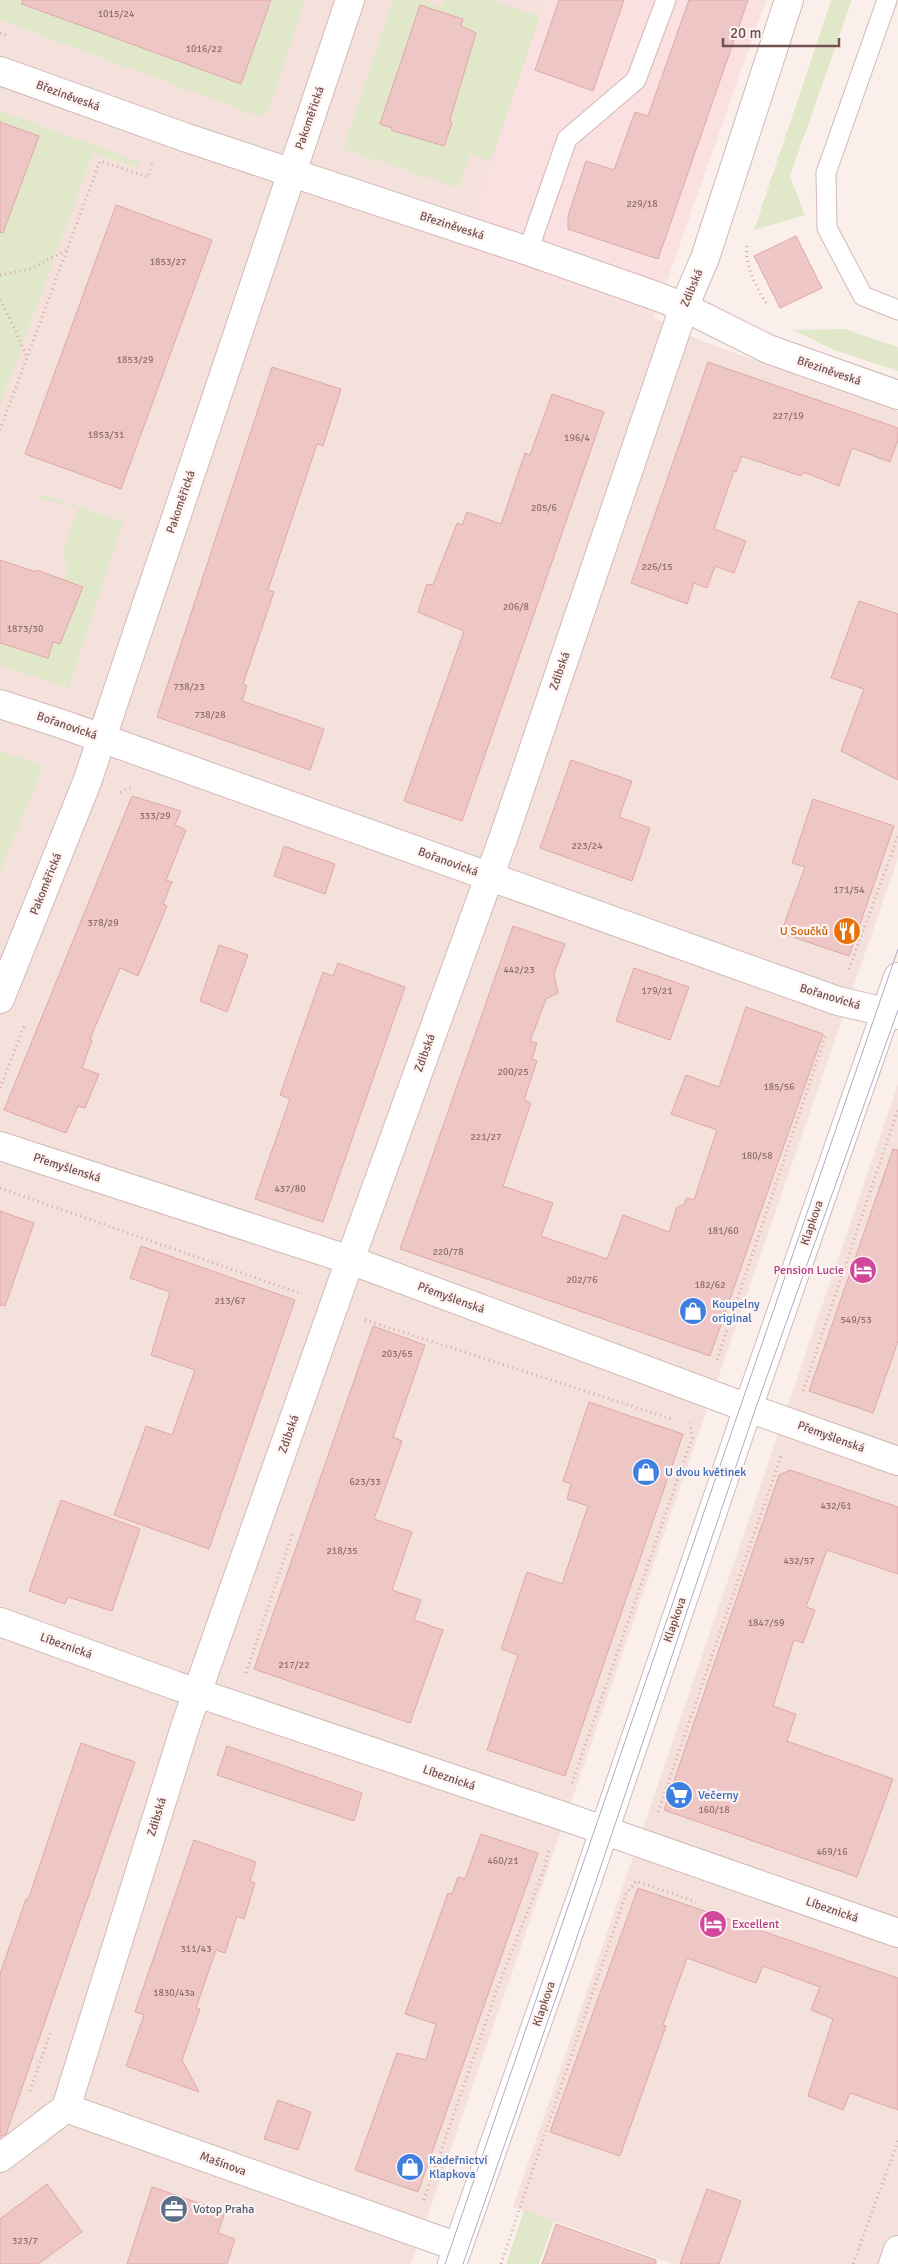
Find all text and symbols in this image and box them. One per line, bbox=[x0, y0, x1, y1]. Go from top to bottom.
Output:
house number: 1015/24 bbox=[98, 8, 135, 20]
scale bar bbox=[723, 15, 839, 47]
text: 20 m bbox=[730, 24, 761, 42]
house number: 1016/22 bbox=[186, 43, 222, 55]
street label: Březiněveská bbox=[34, 77, 102, 115]
street label: Pakoměřická bbox=[292, 84, 328, 152]
house number: 229/18 bbox=[626, 198, 658, 210]
street label: Březiněveská bbox=[418, 209, 486, 243]
house number: 1853/27 bbox=[150, 256, 186, 268]
street label: Zdibská bbox=[677, 267, 707, 309]
street label: Březiněveská bbox=[795, 353, 863, 389]
house number: 1853/29 bbox=[117, 354, 153, 366]
house number: 227/19 bbox=[772, 410, 804, 422]
house number: 1853/31 bbox=[88, 429, 124, 441]
house number: 196/4 bbox=[564, 432, 591, 444]
street label: Pakoměřická bbox=[163, 468, 199, 536]
house number: 205/6 bbox=[531, 502, 557, 514]
house number: 226/15 bbox=[641, 561, 673, 573]
house number: 206/8 bbox=[503, 601, 529, 613]
house number: 1873/30 bbox=[7, 623, 43, 635]
street label: Zdibská bbox=[546, 650, 574, 692]
house number: 738/23 bbox=[173, 681, 205, 693]
street label: Bořanovická bbox=[35, 709, 99, 743]
house number: 738/28 bbox=[194, 709, 226, 721]
house number: 333/29 bbox=[139, 810, 171, 822]
house number: 223/24 bbox=[571, 840, 603, 852]
street label: Bořanovická bbox=[416, 844, 480, 880]
street label: Pakoměřická bbox=[27, 851, 65, 917]
house number: 171/54 bbox=[833, 884, 865, 896]
restaurant icon: U Součků bbox=[832, 916, 862, 946]
house number: 378/29 bbox=[87, 917, 119, 929]
place label: U Součků bbox=[780, 924, 828, 939]
house number: 442/23 bbox=[503, 964, 535, 976]
street label: Bořanovická bbox=[798, 981, 862, 1013]
house number: 179/21 bbox=[641, 985, 673, 997]
street label: Zdibská bbox=[411, 1032, 439, 1074]
house number: 200/25 bbox=[497, 1066, 529, 1078]
house number: 185/56 bbox=[763, 1081, 795, 1093]
house number: 221/27 bbox=[470, 1131, 502, 1143]
street label: Přemyšlenská bbox=[31, 1150, 103, 1186]
house number: 180/58 bbox=[741, 1150, 773, 1162]
house number: 437/80 bbox=[274, 1183, 306, 1195]
street label: Klapkova bbox=[797, 1199, 827, 1247]
house number: 181/60 bbox=[707, 1225, 739, 1237]
house number: 220/78 bbox=[432, 1246, 464, 1258]
hotel icon: Pension Lucie bbox=[848, 1255, 878, 1285]
place label: Pension Lucie bbox=[773, 1263, 844, 1278]
house number: 202/76 bbox=[566, 1274, 598, 1286]
street label: Přemyšlenská bbox=[415, 1279, 487, 1317]
house number: 182/62 bbox=[694, 1279, 726, 1291]
house number: 213/67 bbox=[214, 1295, 246, 1307]
shop icon: Koupelny original bbox=[678, 1296, 708, 1326]
place label: Koupelny original bbox=[712, 1297, 760, 1326]
house number: 549/53 bbox=[840, 1314, 872, 1326]
house number: 203/65 bbox=[381, 1348, 413, 1360]
street label: Zdibská bbox=[275, 1413, 303, 1455]
street label: Přemyšlenská bbox=[795, 1418, 867, 1456]
shop icon: U dvou květinek bbox=[631, 1457, 661, 1487]
place label: U dvou květinek bbox=[665, 1465, 746, 1480]
house number: 623/33 bbox=[349, 1476, 381, 1488]
house number: 432/61 bbox=[820, 1500, 852, 1512]
house number: 218/35 bbox=[326, 1545, 358, 1557]
house number: 432/57 bbox=[783, 1555, 815, 1567]
street label: Klapkova bbox=[660, 1596, 690, 1644]
house number: 1847/59 bbox=[748, 1617, 784, 1629]
street label: Líbeznická bbox=[38, 1630, 94, 1662]
house number: 217/22 bbox=[278, 1659, 310, 1671]
street label: Líbeznická bbox=[421, 1762, 477, 1794]
supermarket icon: Večerny bbox=[664, 1780, 694, 1810]
place label: Večerny bbox=[698, 1788, 739, 1803]
street label: Zdibská bbox=[144, 1796, 170, 1838]
house number: 160/18 bbox=[698, 1804, 730, 1816]
house number: 469/16 bbox=[816, 1846, 848, 1858]
house number: 460/21 bbox=[487, 1855, 519, 1867]
street label: Líbeznická bbox=[804, 1894, 860, 1926]
hotel icon: Excellent bbox=[698, 1909, 728, 1939]
place label: Excellent bbox=[732, 1917, 779, 1932]
house number: 311/43 bbox=[180, 1943, 212, 1955]
street label: Klapkova bbox=[529, 1980, 559, 2028]
house number: 1830/43a bbox=[153, 1987, 195, 1999]
street label: Mašínova bbox=[198, 2149, 248, 2179]
shop icon: Kadeřnictví Klapkova bbox=[395, 2152, 425, 2182]
place label: Kadeřnictví Klapkova bbox=[429, 2153, 488, 2182]
office icon: Votop Praha bbox=[159, 2194, 189, 2224]
place label: Votop Praha bbox=[193, 2202, 254, 2217]
house number: 323/7 bbox=[12, 2235, 38, 2247]

